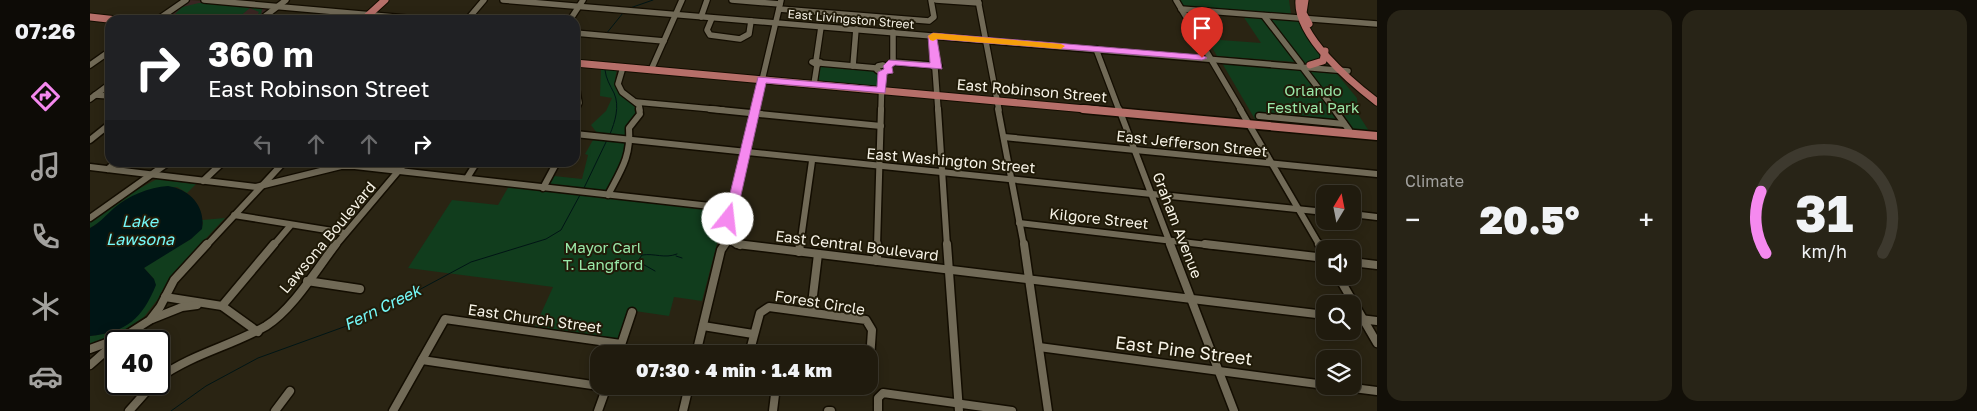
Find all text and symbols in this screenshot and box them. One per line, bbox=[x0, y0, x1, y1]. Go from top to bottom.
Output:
street label: East Livingston Street bbox=[787, 6, 915, 32]
pin bbox=[1181, 7, 1223, 58]
icon: arrive bbox=[1188, 14, 1216, 42]
text: 07:26 bbox=[15, 17, 75, 44]
text: 360 m bbox=[208, 33, 314, 75]
icon: right bbox=[125, 35, 190, 100]
street label: East Robinson Street bbox=[956, 74, 1108, 106]
text: East Robinson Street bbox=[208, 75, 430, 102]
icon: directions bbox=[28, 79, 63, 114]
park label: Orlando Festival Park bbox=[1267, 81, 1360, 116]
street label: East Jefferson Street bbox=[1116, 126, 1268, 160]
icon: left bbox=[249, 130, 277, 158]
icon: ahead bbox=[302, 130, 330, 158]
icon: ahead bbox=[355, 130, 383, 158]
icon: right bbox=[408, 130, 436, 158]
street label: East Washington Street bbox=[866, 144, 1036, 176]
icon: music bbox=[28, 149, 63, 184]
street label: Graham Avenue bbox=[1149, 169, 1207, 281]
text: Climate bbox=[1405, 171, 1464, 191]
street label: Lawsona Boulevard bbox=[275, 178, 379, 296]
text: 31 bbox=[1795, 181, 1854, 243]
north arrow bbox=[1316, 185, 1361, 230]
map controls bbox=[1316, 185, 1361, 395]
position arrow bbox=[701, 192, 753, 244]
text: 20.5° bbox=[1480, 197, 1579, 242]
text: − bbox=[1405, 203, 1420, 236]
text: + bbox=[1639, 203, 1654, 236]
street label: Kilgore Street bbox=[1048, 204, 1150, 232]
water label: Lake Lawsona bbox=[106, 211, 175, 249]
icon: phone bbox=[28, 219, 63, 254]
street label: East Central Boulevard bbox=[774, 226, 940, 264]
park label: Mayor Carl T. Langford bbox=[563, 238, 643, 273]
button: sound bbox=[1316, 240, 1361, 285]
text: km/h bbox=[1802, 240, 1847, 262]
water label: Fern Creek bbox=[340, 279, 426, 334]
street label: Forest Circle bbox=[773, 286, 867, 318]
icon: climate bbox=[28, 289, 63, 324]
button: search bbox=[1316, 295, 1361, 340]
street label: East Church Street bbox=[467, 300, 603, 336]
speed limit sign: 40 bbox=[105, 330, 170, 395]
street label: East Pine Street bbox=[1114, 331, 1254, 369]
button: layers bbox=[1316, 350, 1361, 395]
text: 07:30 · 4 min · 1.4 km bbox=[636, 358, 832, 381]
icon: car bbox=[28, 359, 63, 394]

